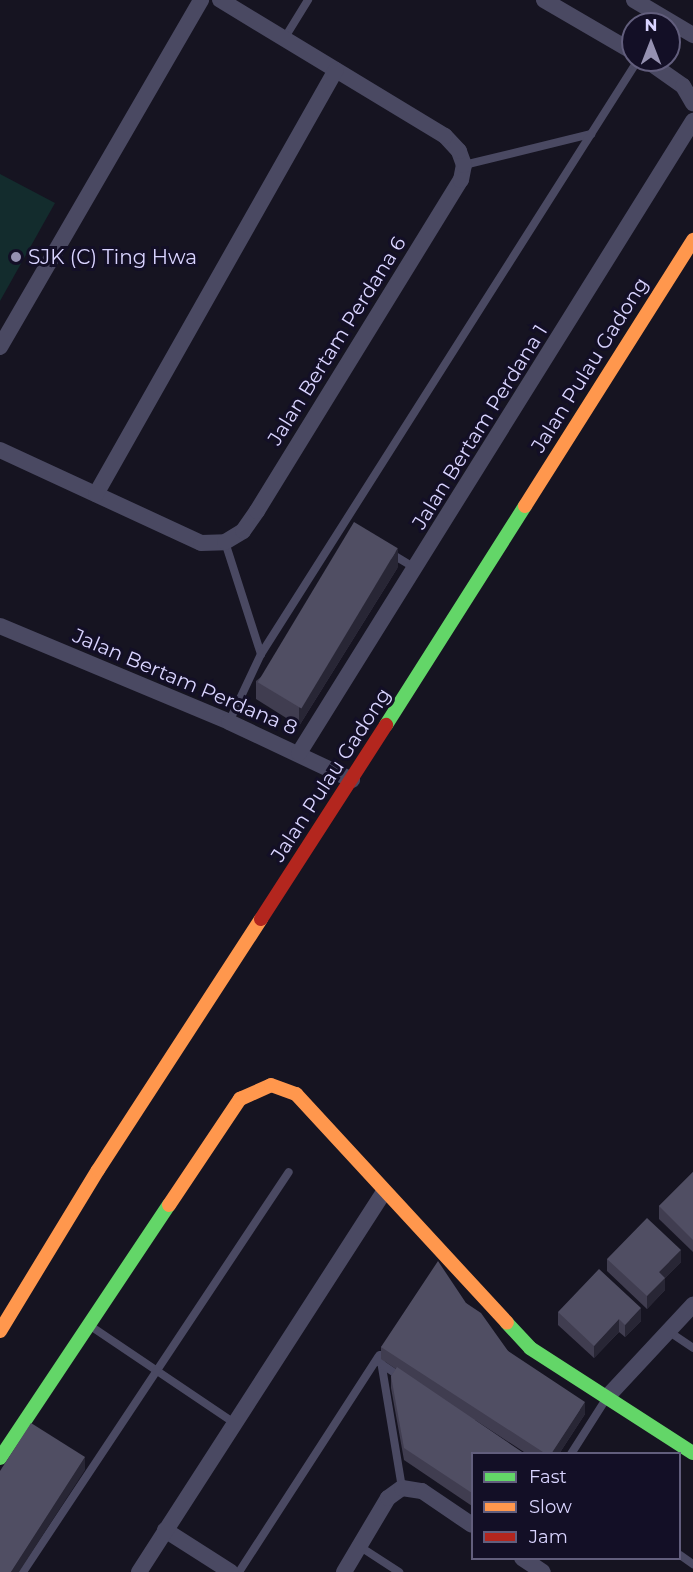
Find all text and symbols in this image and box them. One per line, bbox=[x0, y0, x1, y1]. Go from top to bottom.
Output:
north arrow bbox=[621, 12, 681, 72]
text: N bbox=[645, 16, 657, 35]
street label: Jalan Bertam Perdana 6 bbox=[263, 232, 411, 450]
place label: SJK (C) Ting Hwa bbox=[28, 245, 197, 269]
marker: SJK (C) Ting Hwa bbox=[9, 250, 23, 264]
street label: Jalan Pulau Gadong bbox=[526, 273, 654, 457]
street label: Jalan Bertam Perdana 1 bbox=[407, 320, 553, 534]
street label: Jalan Bertam Perdana 8 bbox=[69, 624, 301, 740]
street label: Jalan Pulau Gadong bbox=[266, 684, 396, 866]
legend bbox=[471, 1452, 681, 1560]
text: Fast bbox=[529, 1466, 567, 1488]
text: Slow bbox=[529, 1496, 572, 1518]
text: Jam bbox=[529, 1526, 568, 1548]

